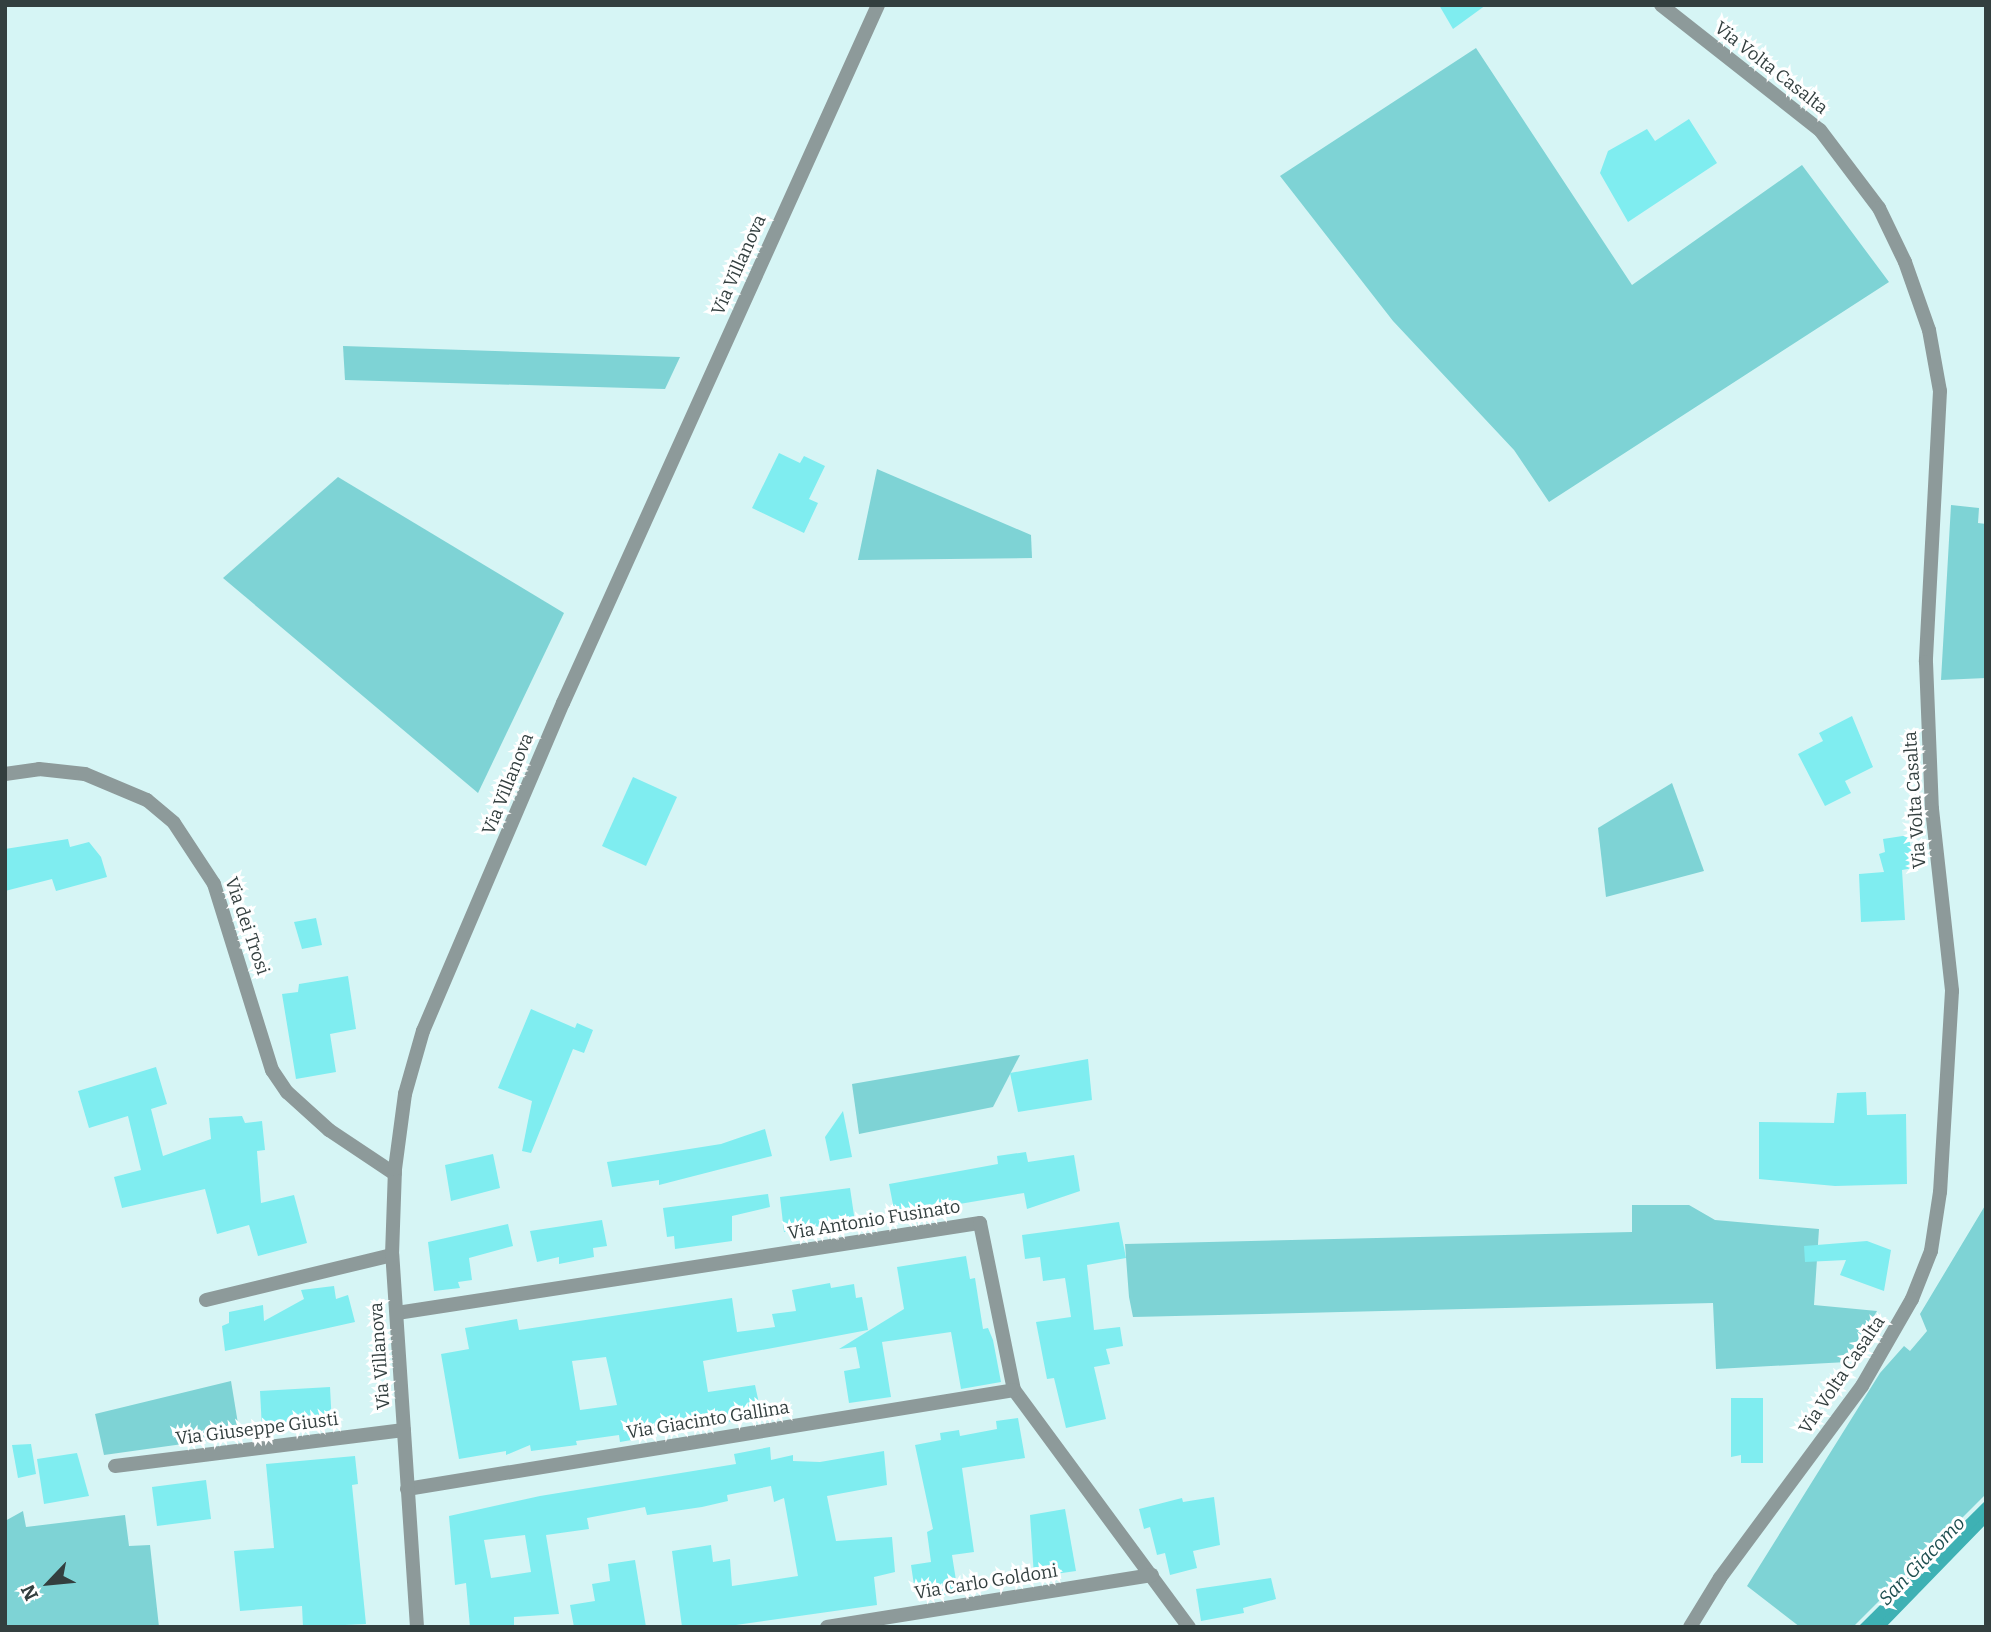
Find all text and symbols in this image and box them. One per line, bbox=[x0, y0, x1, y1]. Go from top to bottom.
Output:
street label: Via Volta Casalta bbox=[1710, 17, 1832, 119]
street label: Via Villanova bbox=[707, 211, 771, 319]
street label: Via Villanova bbox=[478, 730, 538, 838]
street label: Via Volta Casalta bbox=[1899, 731, 1931, 869]
street label: Via dei Trosi bbox=[220, 874, 274, 978]
street label: Via Antonio Fusinato bbox=[786, 1196, 962, 1244]
street label: Via Villanova bbox=[365, 1302, 395, 1410]
street label: Via Volta Casalta bbox=[1795, 1312, 1889, 1438]
street label: Via Giacinto Gallina bbox=[625, 1396, 791, 1444]
street label: Via Giuseppe Giusti bbox=[174, 1408, 340, 1450]
water label: San Giacomo bbox=[1874, 1512, 1970, 1610]
north arrow bbox=[14, 1548, 84, 1618]
street label: Via Carlo Goldoni bbox=[913, 1560, 1059, 1604]
text: N bbox=[16, 1581, 43, 1604]

